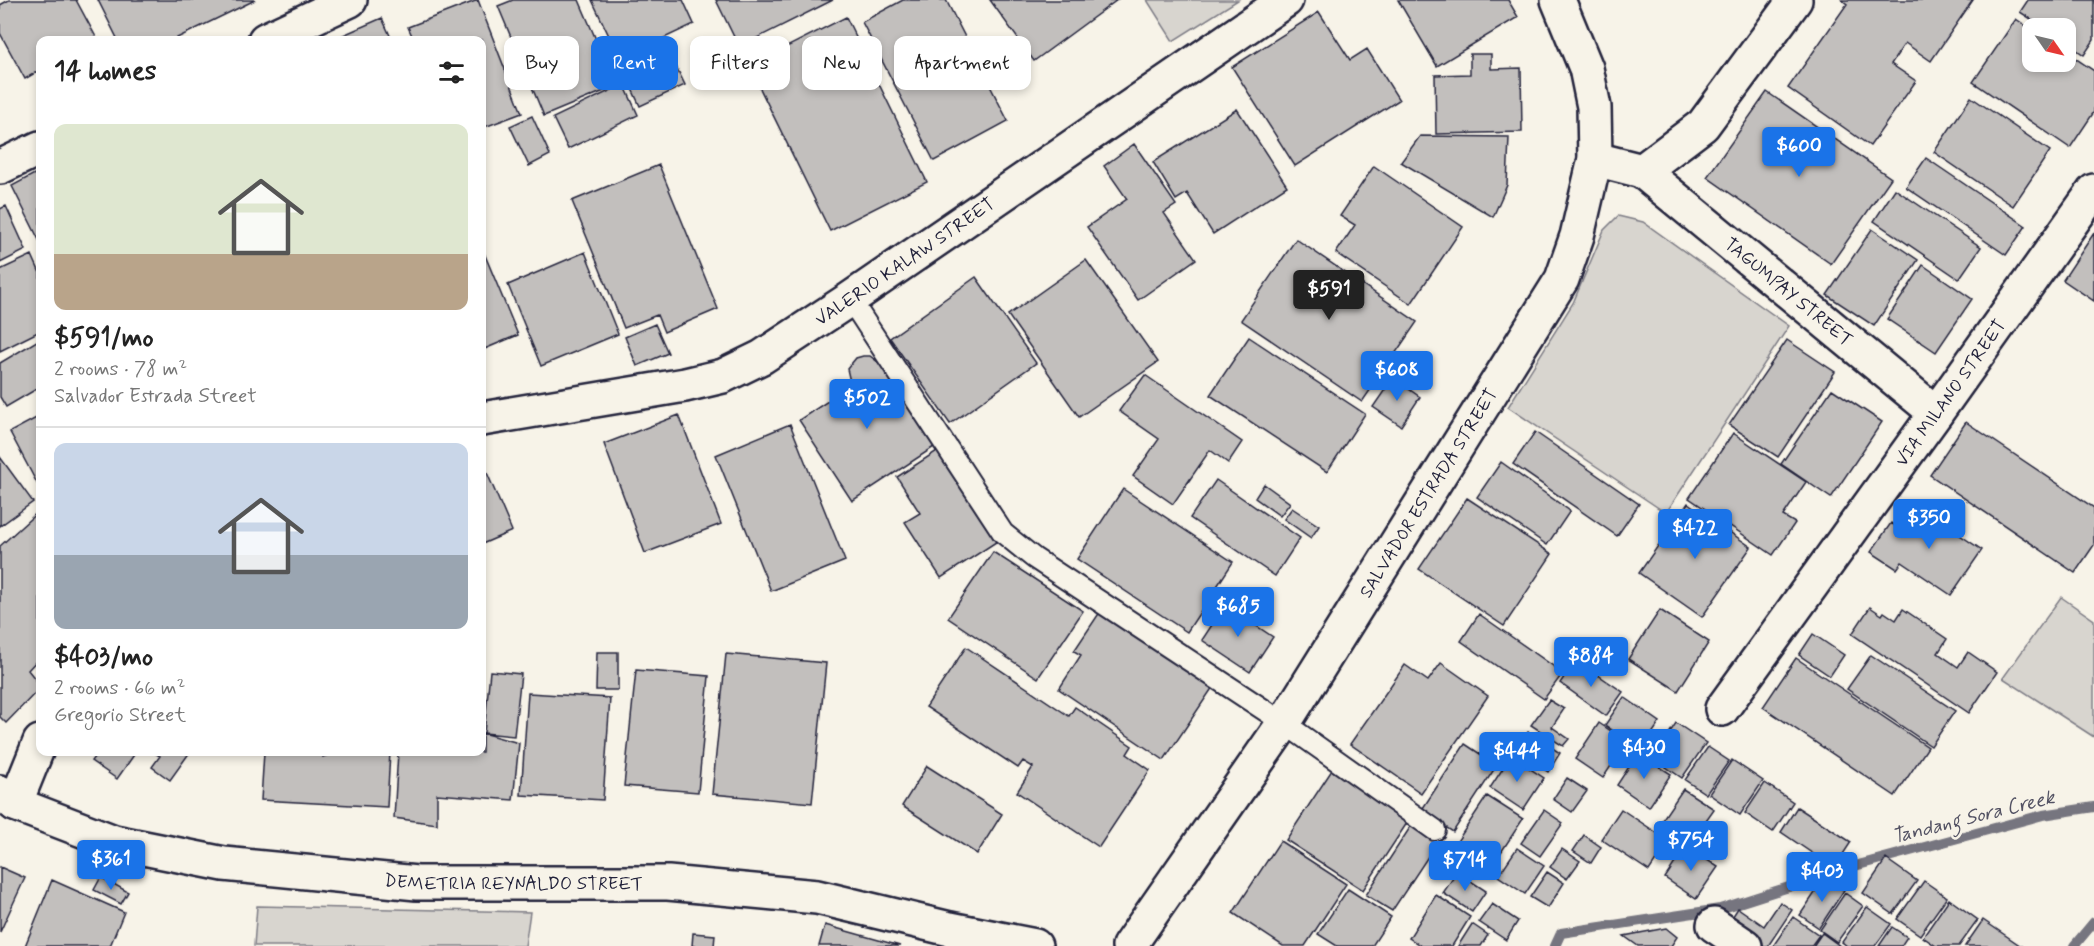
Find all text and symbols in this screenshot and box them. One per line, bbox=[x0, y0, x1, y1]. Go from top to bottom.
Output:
north arrow bbox=[2022, 18, 2076, 72]
map controls bbox=[2022, 18, 2076, 72]
chip: Buy bbox=[504, 36, 579, 90]
chip: Rent bbox=[591, 36, 678, 90]
chip: Filters bbox=[690, 36, 790, 90]
chip: New bbox=[802, 36, 882, 90]
chip: Apartment bbox=[894, 36, 1031, 90]
text: 14 homes bbox=[54, 55, 156, 89]
icon: filters bbox=[435, 56, 468, 89]
pin: $600 bbox=[1763, 127, 1835, 178]
text: $600 bbox=[1776, 133, 1822, 160]
icon: home bbox=[207, 163, 315, 271]
street label: VALERIO KALAW STREET bbox=[811, 192, 1000, 332]
street label: TAGUMPAY STREET bbox=[1719, 233, 1857, 353]
pin: $591 bbox=[1293, 270, 1365, 321]
text: $591 bbox=[1307, 276, 1351, 303]
street label: VIA MILANO STREET bbox=[1890, 315, 2012, 472]
text: $591/mo bbox=[54, 322, 154, 356]
pin: $608 bbox=[1361, 351, 1433, 402]
text: 2 rooms · 78 m² bbox=[54, 356, 187, 383]
text: $608 bbox=[1375, 357, 1419, 384]
pin: $502 bbox=[831, 379, 903, 430]
text: Salvador Estrada Street bbox=[54, 383, 257, 410]
street label: SALVADOR ESTRADA STREET bbox=[1354, 384, 1504, 603]
text: $502 bbox=[843, 385, 891, 412]
icon: home bbox=[207, 482, 315, 590]
pin: $350 bbox=[1893, 499, 1965, 550]
text: $350 bbox=[1907, 505, 1951, 532]
pin: $422 bbox=[1659, 509, 1731, 560]
text: $422 bbox=[1672, 515, 1718, 542]
pin: $685 bbox=[1202, 587, 1274, 638]
text: $685 bbox=[1216, 593, 1260, 620]
pin: $884 bbox=[1555, 637, 1627, 688]
text: $403/mo bbox=[54, 641, 153, 675]
text: $884 bbox=[1568, 643, 1614, 670]
text: 2 rooms · 66 m² bbox=[54, 675, 185, 702]
text: Gregorio Street bbox=[54, 702, 186, 729]
pin: $430 bbox=[1608, 729, 1680, 780]
pin: $444 bbox=[1481, 732, 1553, 783]
text: $430 bbox=[1622, 735, 1666, 762]
text: $444 bbox=[1493, 738, 1541, 765]
water label: Tandang Sora Creek bbox=[1889, 784, 2060, 853]
pin: $754 bbox=[1655, 821, 1727, 872]
text: $754 bbox=[1668, 827, 1714, 854]
pin: $361 bbox=[75, 840, 147, 891]
pin: $714 bbox=[1429, 841, 1501, 892]
text: $361 bbox=[91, 846, 131, 873]
text: $714 bbox=[1443, 847, 1487, 874]
pin: $403 bbox=[1786, 852, 1858, 903]
text: $403 bbox=[1800, 858, 1844, 885]
street label: DEMETRIA REYNALDO STREET bbox=[383, 869, 643, 897]

